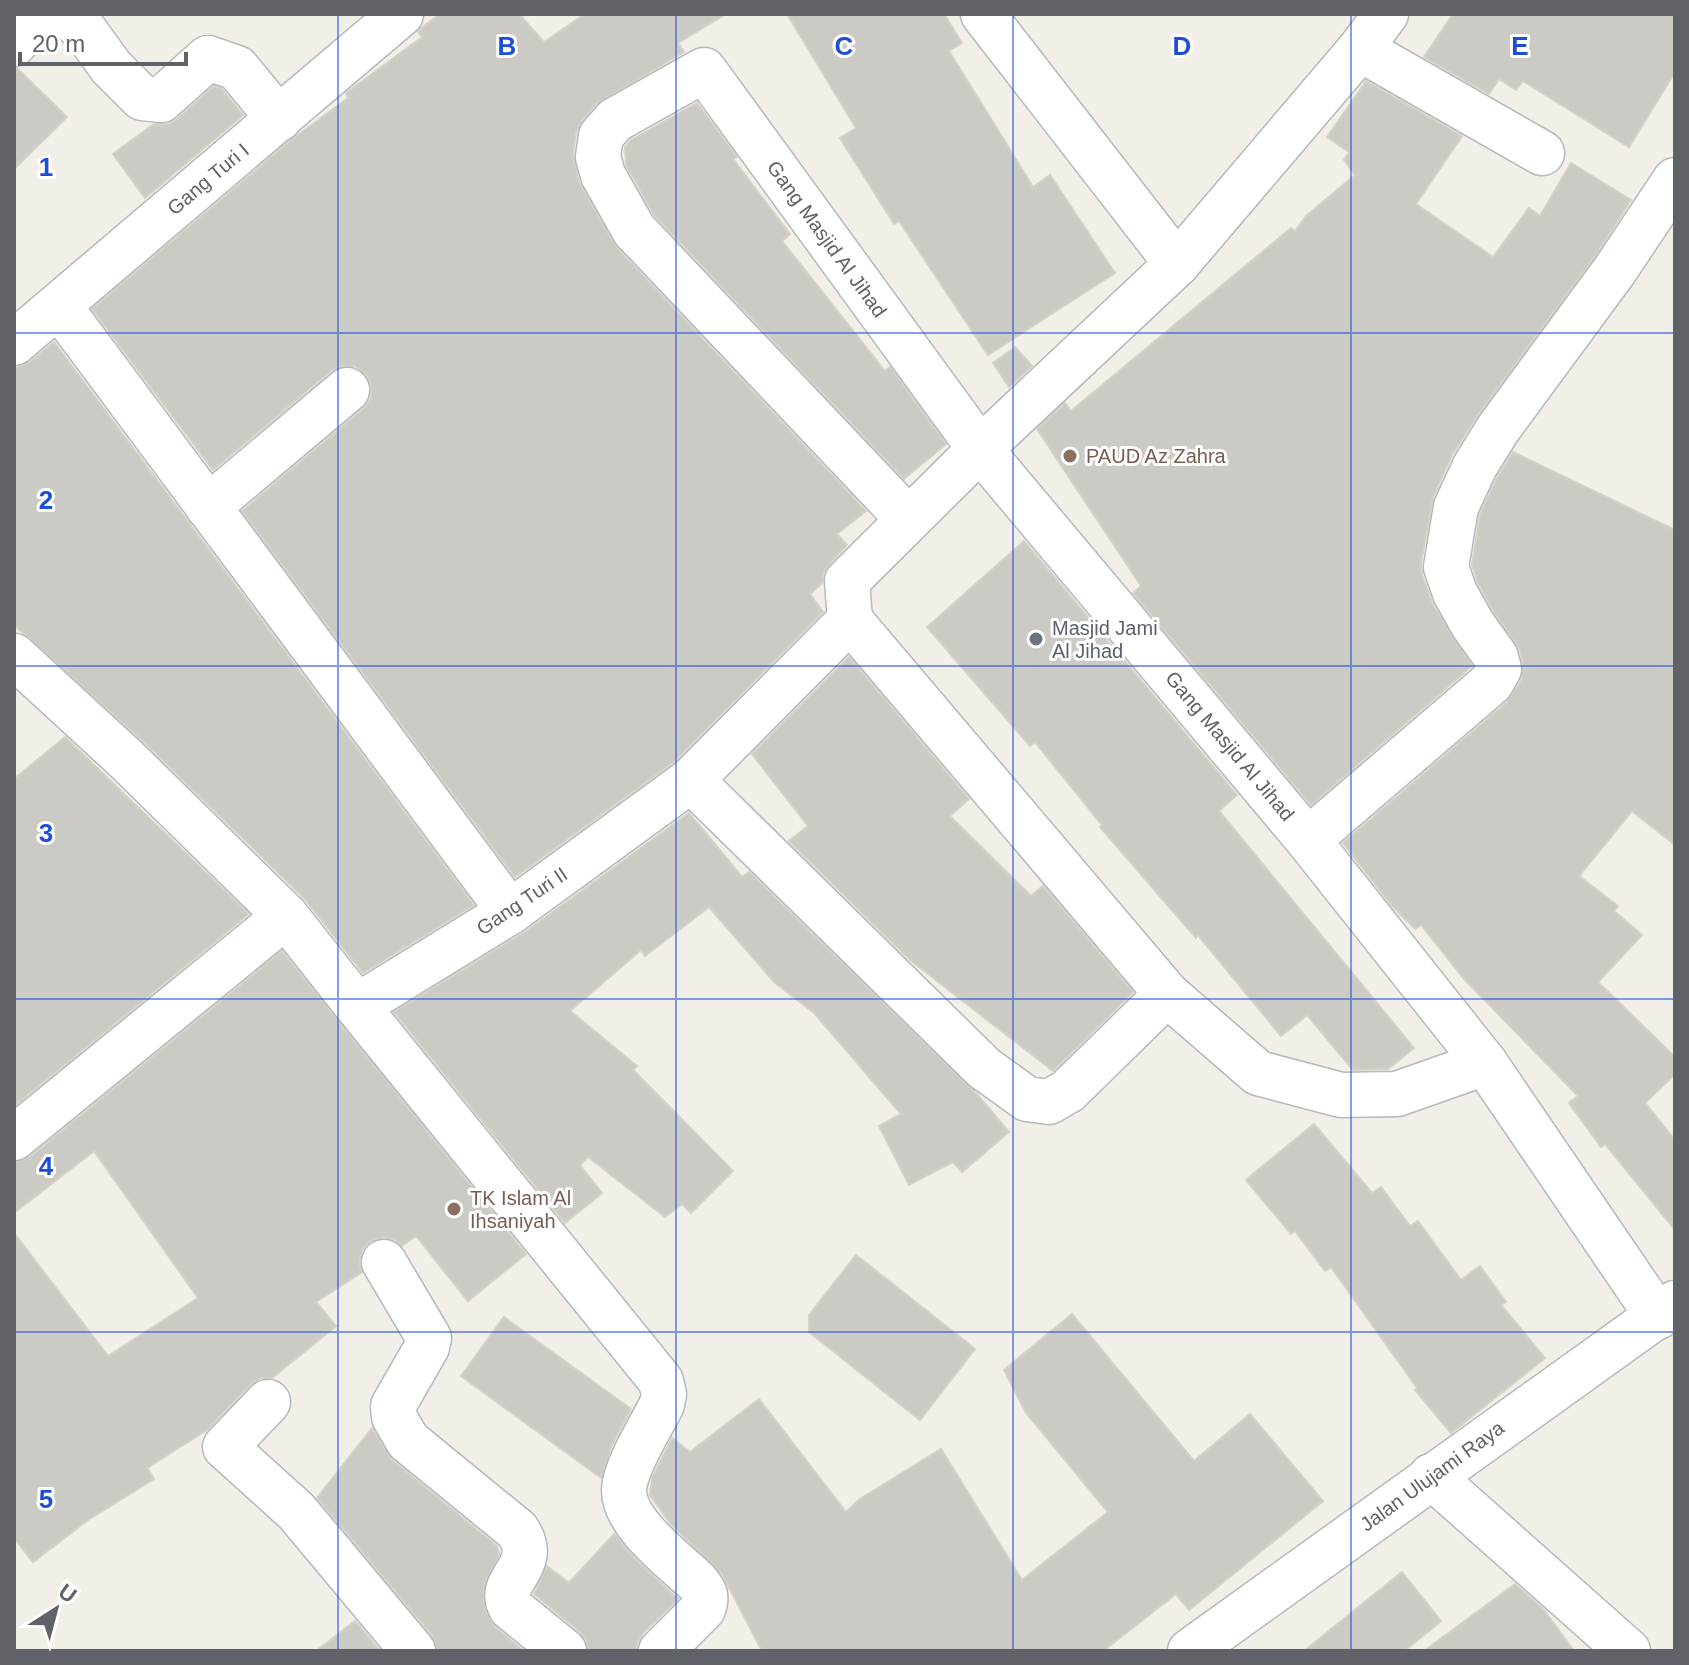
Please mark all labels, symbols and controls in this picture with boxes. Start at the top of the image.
scale bar [20,16,186,66]
text: 20 m [32,30,85,57]
text: B [498,31,516,61]
text: C [835,31,854,61]
text: D [1173,31,1191,61]
text: E [1511,31,1529,61]
street label: Gang Turi I [163,139,253,219]
text: 1 [39,152,53,182]
street label: Gang Masjid Al Jihad [763,157,891,321]
place label: PAUD Az Zahra [1086,445,1227,467]
marker: PAUD Az Zahra [1061,447,1079,465]
text: 2 [39,485,53,515]
place label: Masjid Jami Al Jihad [1052,617,1158,662]
marker: Masjid Jami Al Jihad [1027,630,1045,648]
street label: Gang Masjid Al Jihad [1161,667,1299,825]
text: 3 [39,818,53,848]
street label: Gang Turi II [473,863,571,939]
text: 4 [39,1151,54,1181]
place label: TK Islam Al Ihsaniyah [470,1187,571,1232]
marker: TK Islam Al Ihsaniyah [445,1200,463,1218]
street label: Jalan Ulujami Raya [1356,1416,1509,1536]
text: 5 [39,1484,53,1514]
north arrow [16,1569,96,1649]
text: U [54,1578,81,1608]

